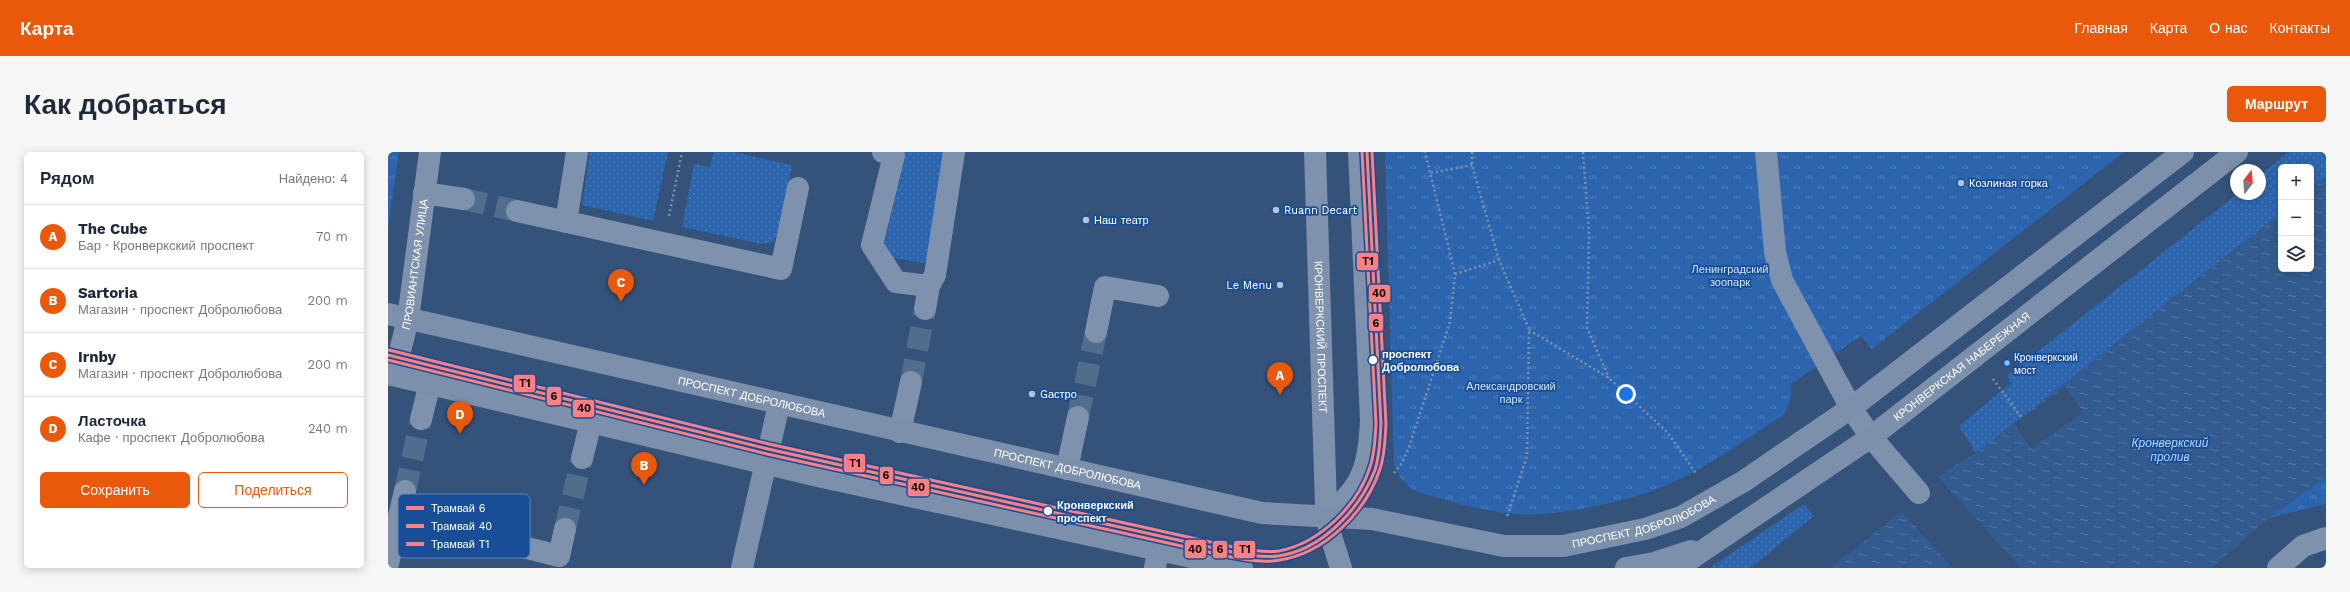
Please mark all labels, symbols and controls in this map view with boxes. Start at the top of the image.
text: Карта [20,17,74,40]
text: Главная [2075,20,2128,36]
text: Карта [2150,20,2187,36]
text: О нас [2209,20,2248,36]
text: Контакты [2270,20,2330,36]
button: Маршрут [2227,86,2326,122]
text: Как добраться [24,88,227,121]
north arrow [2230,164,2266,200]
map controls [2278,164,2314,272]
button: + [2278,164,2314,200]
text: Рядом [40,168,95,188]
text: Найдено: 4 [279,171,348,186]
place label: Козлиная горка [1969,177,2049,190]
marker: Козлиная горка [1956,178,1966,188]
street label: ПРОВИАНТСКАЯ УЛИЦА [399,197,430,331]
button: − [2278,200,2314,236]
place label: Ruann Decart [1284,204,1357,217]
marker: Ruann Decart [1271,205,1281,215]
place label: Наш театр [1094,214,1149,227]
marker: Наш театр [1081,215,1091,225]
text: The Cube [78,220,148,238]
text: A [49,229,57,244]
text: 70 m [316,229,348,244]
button: layers [2278,236,2314,272]
text: Бар · Кронверкский проспект [78,238,254,253]
line badge: Т1 [1356,252,1379,271]
text: Т1 [1362,255,1374,268]
street label: КРОНВЕРКСКИЙ ПРОСПЕКТ [1312,261,1330,413]
park label: Ленинградский зоопарк [1692,263,1768,289]
pin: C [608,269,634,302]
place label: Le Menu [1226,279,1272,292]
marker: Le Menu [1275,280,1285,290]
text: Sartoria [78,284,138,302]
line badge: 40 [1368,284,1391,303]
text: 40 [1372,287,1386,300]
text: B [49,293,57,308]
text: 200 m [307,293,348,308]
text: Магазин · проспект Добролюбова [78,302,282,317]
street label: КРОНВЕРКСКАЯ НАБЕРЕЖНАЯ [1891,309,2033,424]
line badge: 6 [1368,313,1384,332]
text: 6 [1373,317,1380,330]
text: Irnby [78,348,116,366]
place label: проспект Добролюбова [1382,348,1460,374]
place label: Кронверкский мост [2014,352,2078,376]
marker: проспект Добролюбова [1367,354,1379,366]
text: C [49,357,57,372]
text: 200 m [307,357,348,372]
marker: Кронверкский мост [2002,358,2012,368]
pin: A [1267,362,1293,395]
text: Магазин · проспект Добролюбова [78,366,282,381]
line badge: Т1 [513,374,536,393]
street label: ПРОСПЕКТ ДОБРОЛЮБОВА [677,374,827,420]
text: Т1 [519,377,531,390]
park label: Александровский парк [1466,380,1556,406]
your location [1616,384,1636,404]
line badge: 6 [546,386,562,406]
place label: Gастро [1040,388,1077,401]
marker: Gастро [1027,389,1037,399]
text: 6 [551,390,558,403]
line badge: 40 [572,399,595,418]
pin: D [447,401,473,434]
text: 40 [577,402,591,415]
text: Ласточка [78,412,146,430]
text: D [48,421,58,436]
text: 240 m [308,421,348,436]
text: Кафе · проспект Добролюбова [78,430,265,445]
water label: Кронверкский пролив [2132,436,2209,464]
street label: ПРОСПЕКТ ДОБРОЛЮБОВА [993,446,1143,492]
pin: B [631,452,657,485]
line badge: Т1 [843,453,866,473]
text: Т1 [849,457,861,470]
line badge: 6 [879,466,894,485]
text: 6 [883,469,890,482]
button: Сохранить [40,472,190,508]
button: Поделиться [198,472,348,508]
line badge: 40 [907,478,930,497]
text: 40 [911,481,925,494]
street label: ПРОСПЕКТ ДОБРОЛЮБОВА [1571,492,1718,550]
legend [398,494,530,558]
place label: Кронверкский проспект [1057,499,1134,525]
text: Трамвай 6 [431,502,486,515]
marker: Кронверкский проспект [1042,505,1054,517]
text: Трамвай 40 [431,520,492,533]
text: Трамвай Т1 [431,538,490,551]
line badge: 40 [1184,539,1207,559]
line badge: 6 [1212,540,1228,559]
line badge: Т1 [1233,540,1256,559]
text: 40 [1188,543,1202,556]
text: 6 [1217,543,1224,556]
text: Т1 [1239,543,1251,556]

